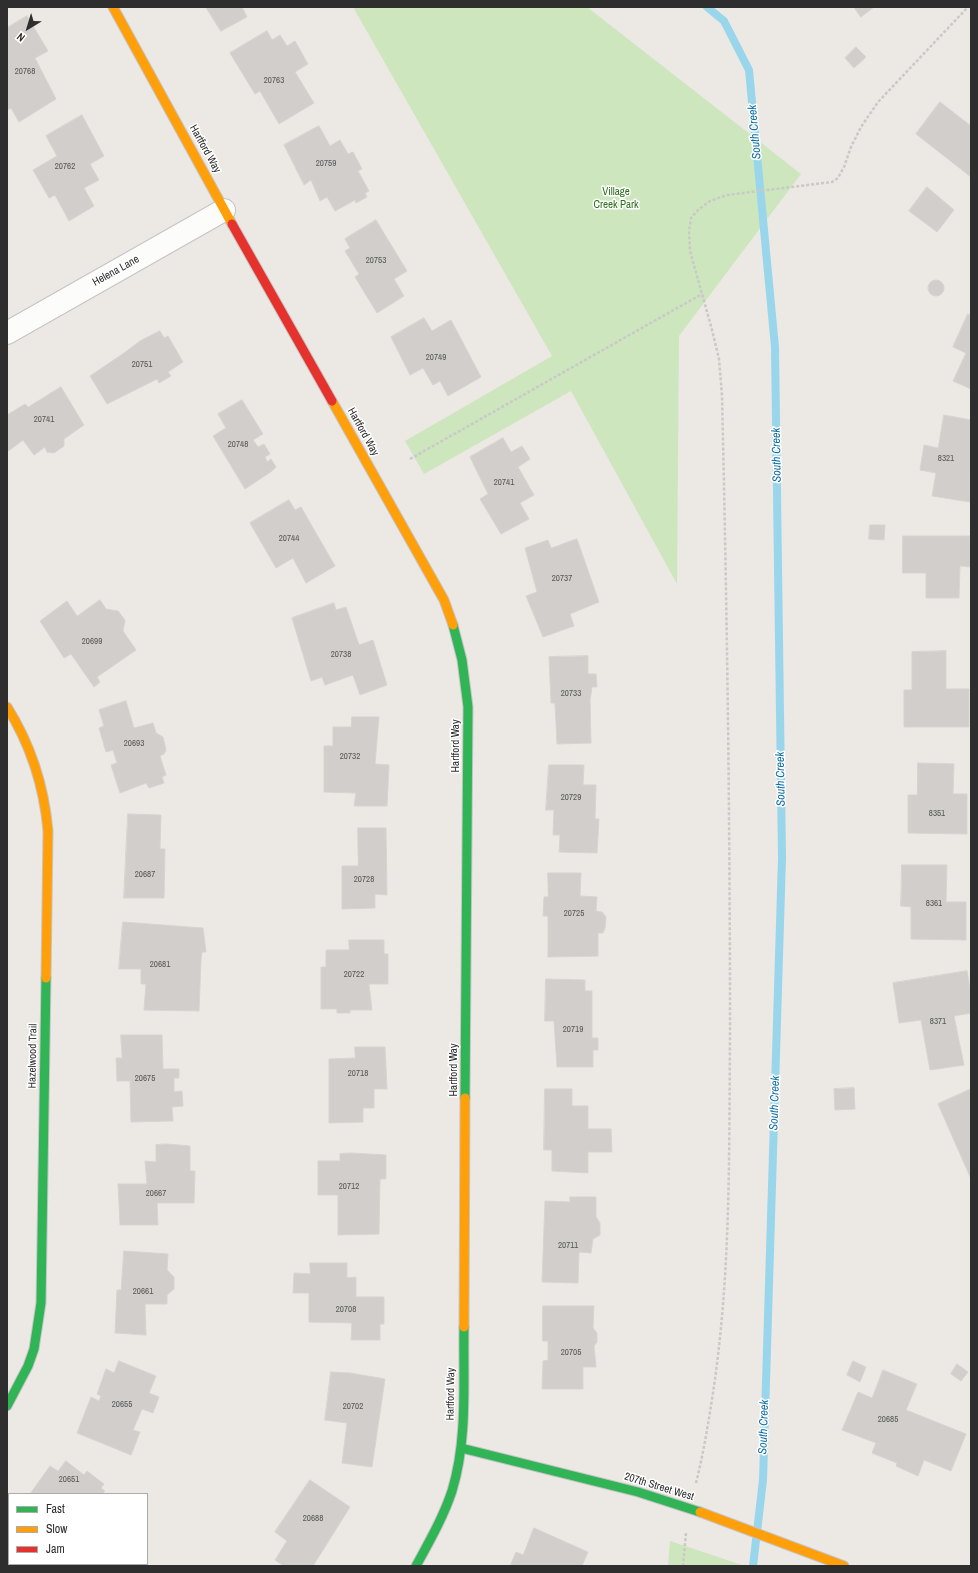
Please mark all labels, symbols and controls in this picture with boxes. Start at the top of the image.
north arrow [8,8,48,48]
text: N [14,30,27,45]
house number: 20768 [15,67,35,77]
house number: 20763 [264,76,284,86]
water label: South Creek [745,104,765,160]
street label: Hartford Way [186,123,224,175]
house number: 20759 [316,159,336,169]
house number: 20762 [55,162,75,172]
park label: Village Creek Park [593,185,639,211]
street label: Helena Lane [90,253,142,289]
house number: 20753 [366,256,386,266]
house number: 20749 [426,353,446,363]
house number: 20751 [132,360,152,370]
street label: Hartford Way [344,406,382,458]
house number: 20741 [34,415,54,425]
water label: South Creek [769,428,785,482]
house number: 20748 [228,440,248,450]
house number: 8321 [938,454,954,464]
house number: 20741 [494,478,514,488]
house number: 20744 [279,534,299,544]
house number: 20737 [552,574,572,584]
house number: 20699 [82,637,102,647]
house number: 20738 [331,650,351,660]
house number: 20733 [561,689,581,699]
street label: Hartford Way [449,720,463,772]
house number: 20693 [124,739,144,749]
house number: 20732 [340,752,360,762]
water label: South Creek [773,752,789,806]
house number: 20729 [561,793,581,803]
house number: 8351 [929,809,945,819]
house number: 20687 [135,870,155,880]
house number: 20728 [354,875,374,885]
house number: 8361 [926,899,942,909]
house number: 20725 [564,909,584,919]
house number: 20681 [150,960,170,970]
house number: 20722 [344,970,364,980]
house number: 8371 [930,1017,946,1027]
street label: Hazelwood Trail [26,1023,40,1089]
house number: 20719 [563,1025,583,1035]
street label: Hartford Way [447,1044,461,1096]
house number: 20718 [348,1069,368,1079]
house number: 20675 [135,1074,155,1084]
water label: South Creek [767,1075,783,1131]
house number: 20712 [339,1182,359,1192]
house number: 20667 [146,1189,166,1199]
house number: 20711 [558,1241,578,1251]
house number: 20661 [133,1287,153,1297]
house number: 20708 [336,1305,356,1315]
house number: 20705 [561,1348,581,1358]
street label: Hartford Way [444,1367,458,1421]
water label: South Creek [756,1399,772,1455]
house number: 20655 [112,1400,132,1410]
house number: 20702 [343,1402,363,1412]
house number: 20685 [878,1415,898,1425]
street label: 207th Street West [623,1470,695,1504]
house number: 20651 [59,1475,79,1485]
legend [8,1493,148,1565]
text: Fast [46,1501,65,1517]
house number: 20688 [303,1514,323,1524]
text: Slow [46,1521,67,1537]
text: Jam [46,1541,65,1557]

